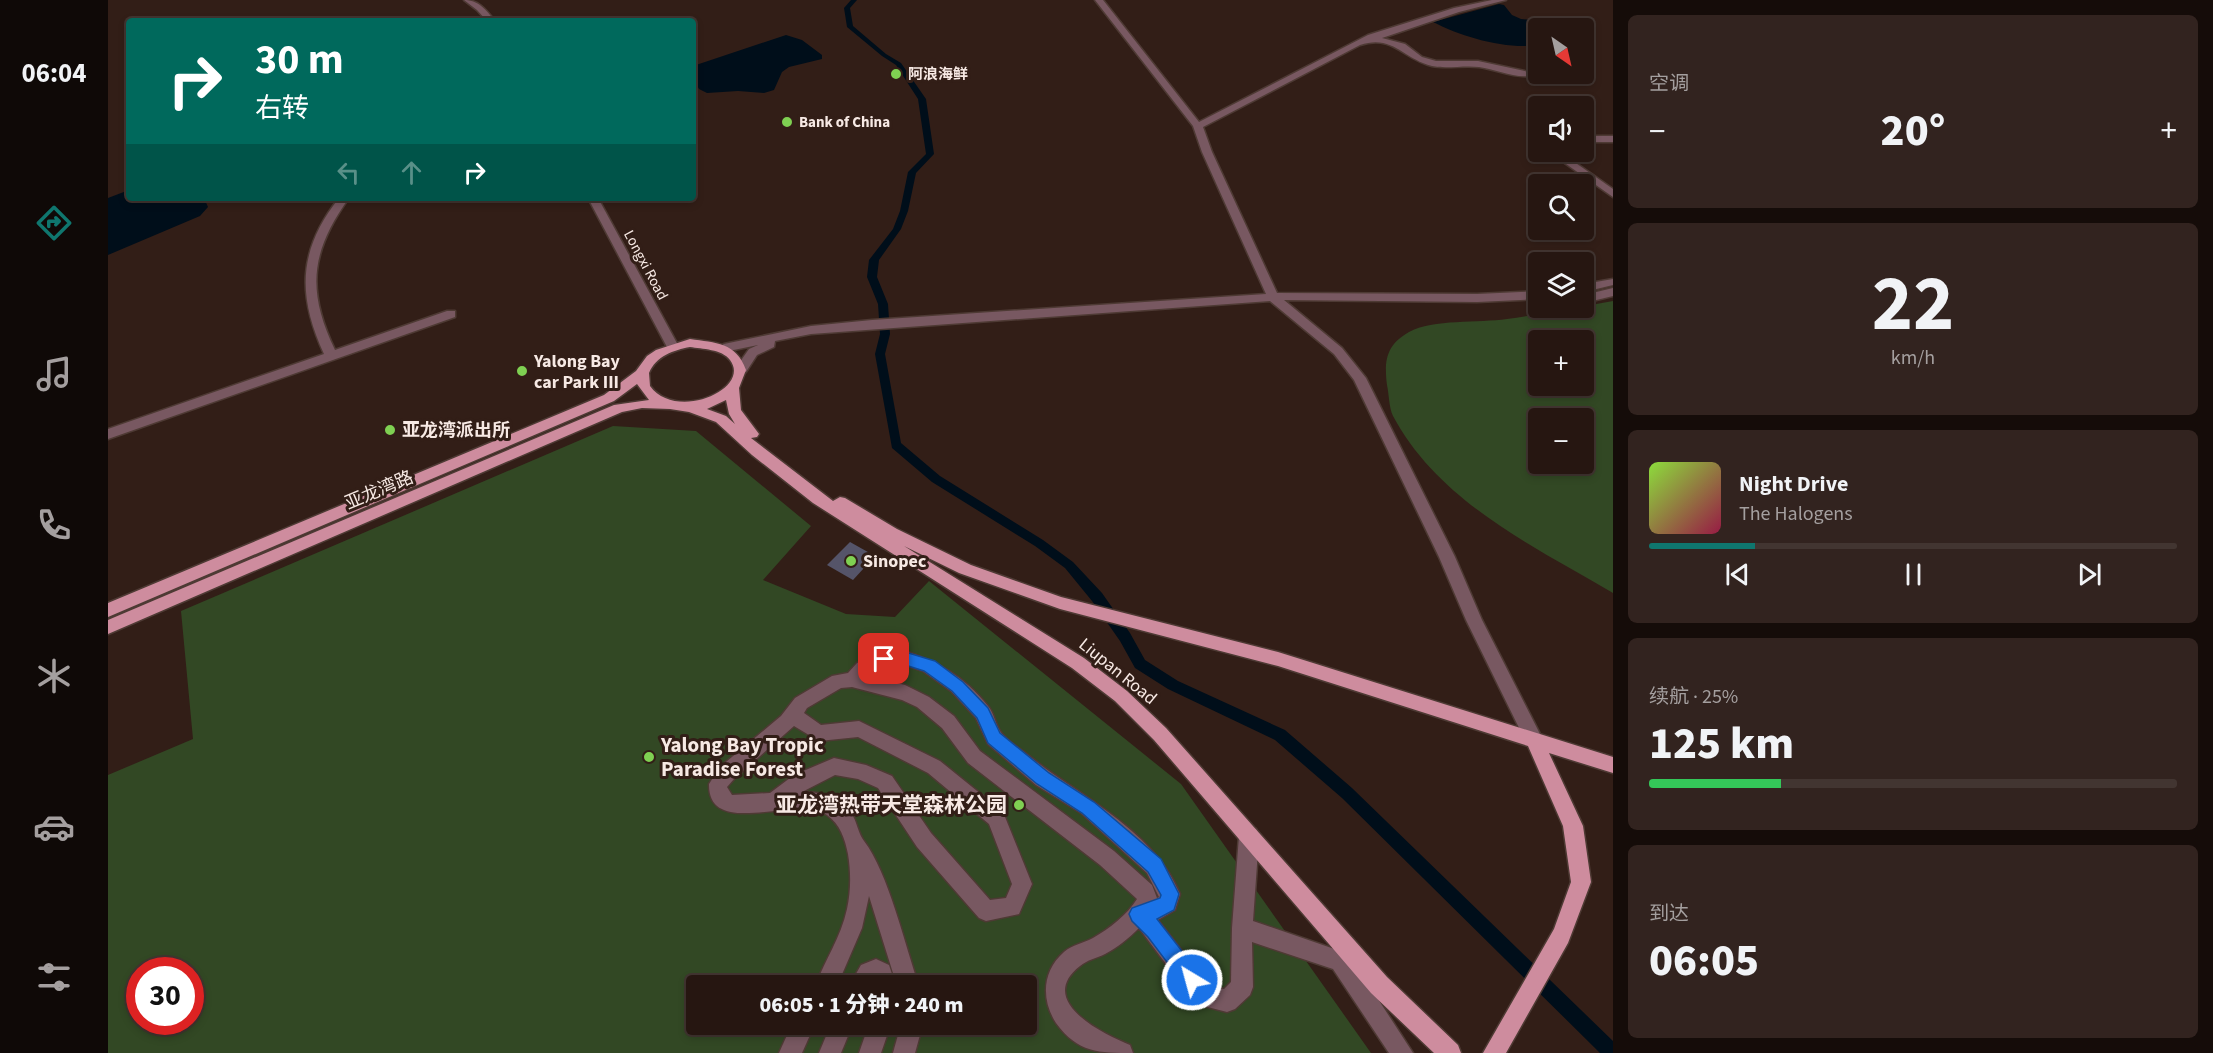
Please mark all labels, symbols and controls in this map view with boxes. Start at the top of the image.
north arrow [1528,18,1594,84]
map controls [1528,18,1594,474]
text: 30 m [255,30,344,90]
icon: right [156,42,234,120]
text: 06:04 [21,54,87,93]
place label: 阿浪海鲜 [908,64,968,85]
marker: 阿浪海鲜 [889,67,903,81]
text: 空调 [1649,70,1689,98]
text: 右转 [255,89,309,128]
button: sound [1528,96,1594,162]
text: 20° [1881,99,1945,163]
text: − [1649,108,1665,155]
text: + [2161,108,2177,155]
place label: Bank of China [799,112,890,133]
marker: Bank of China [780,115,794,129]
icon: left [332,156,365,189]
icon: ahead [395,156,428,189]
icon: right [458,156,491,189]
button: search [1528,174,1594,240]
icon: directions [33,202,75,244]
street label: Longxi Road [618,226,673,304]
text: 22 [1872,249,1954,360]
button: layers [1528,252,1594,318]
button: + [1528,330,1594,396]
text: km/h [1891,344,1935,372]
place label: Yalong Bay car Park III [533,349,621,395]
icon: music [33,353,75,395]
marker: Yalong Bay car Park III [515,364,529,378]
button: − [1528,408,1594,474]
place label: 亚龙湾派出所 [402,418,510,443]
marker: 亚龙湾派出所 [383,423,397,437]
street label: 亚龙湾路 [341,465,417,516]
text: Night Drive [1739,468,1848,500]
text: The Halogens [1739,500,1853,528]
icon: phone [33,504,75,546]
place label: Sinopec [863,549,927,574]
marker: Sinopec [844,554,858,568]
icon: previous [1721,558,1754,591]
icon: pause [1897,558,1930,591]
icon: next [2073,558,2106,591]
street label: Liupan Road [1073,632,1162,711]
pin [858,633,909,684]
icon: arrive [867,642,900,675]
icon: climate [33,655,75,697]
text: 续航 · 25% [1649,683,1738,711]
text: 125 km [1649,712,1794,776]
place label: Yalong Bay Tropic Paradise Forest [660,730,824,784]
marker: Yalong Bay Tropic Paradise Forest [642,750,656,764]
place label: 亚龙湾热带天堂森林公园 [776,790,1007,820]
marker: 亚龙湾热带天堂森林公园 [1012,798,1026,812]
icon: car [33,806,75,848]
text: 到达 [1649,900,1689,928]
text: 06:05 [1649,929,1759,993]
position arrow [1160,948,1224,1012]
icon: filters [33,956,75,998]
speed limit sign: 30 [126,957,204,1035]
text: 06:05 · 1 分钟 · 240 m [760,989,963,1021]

